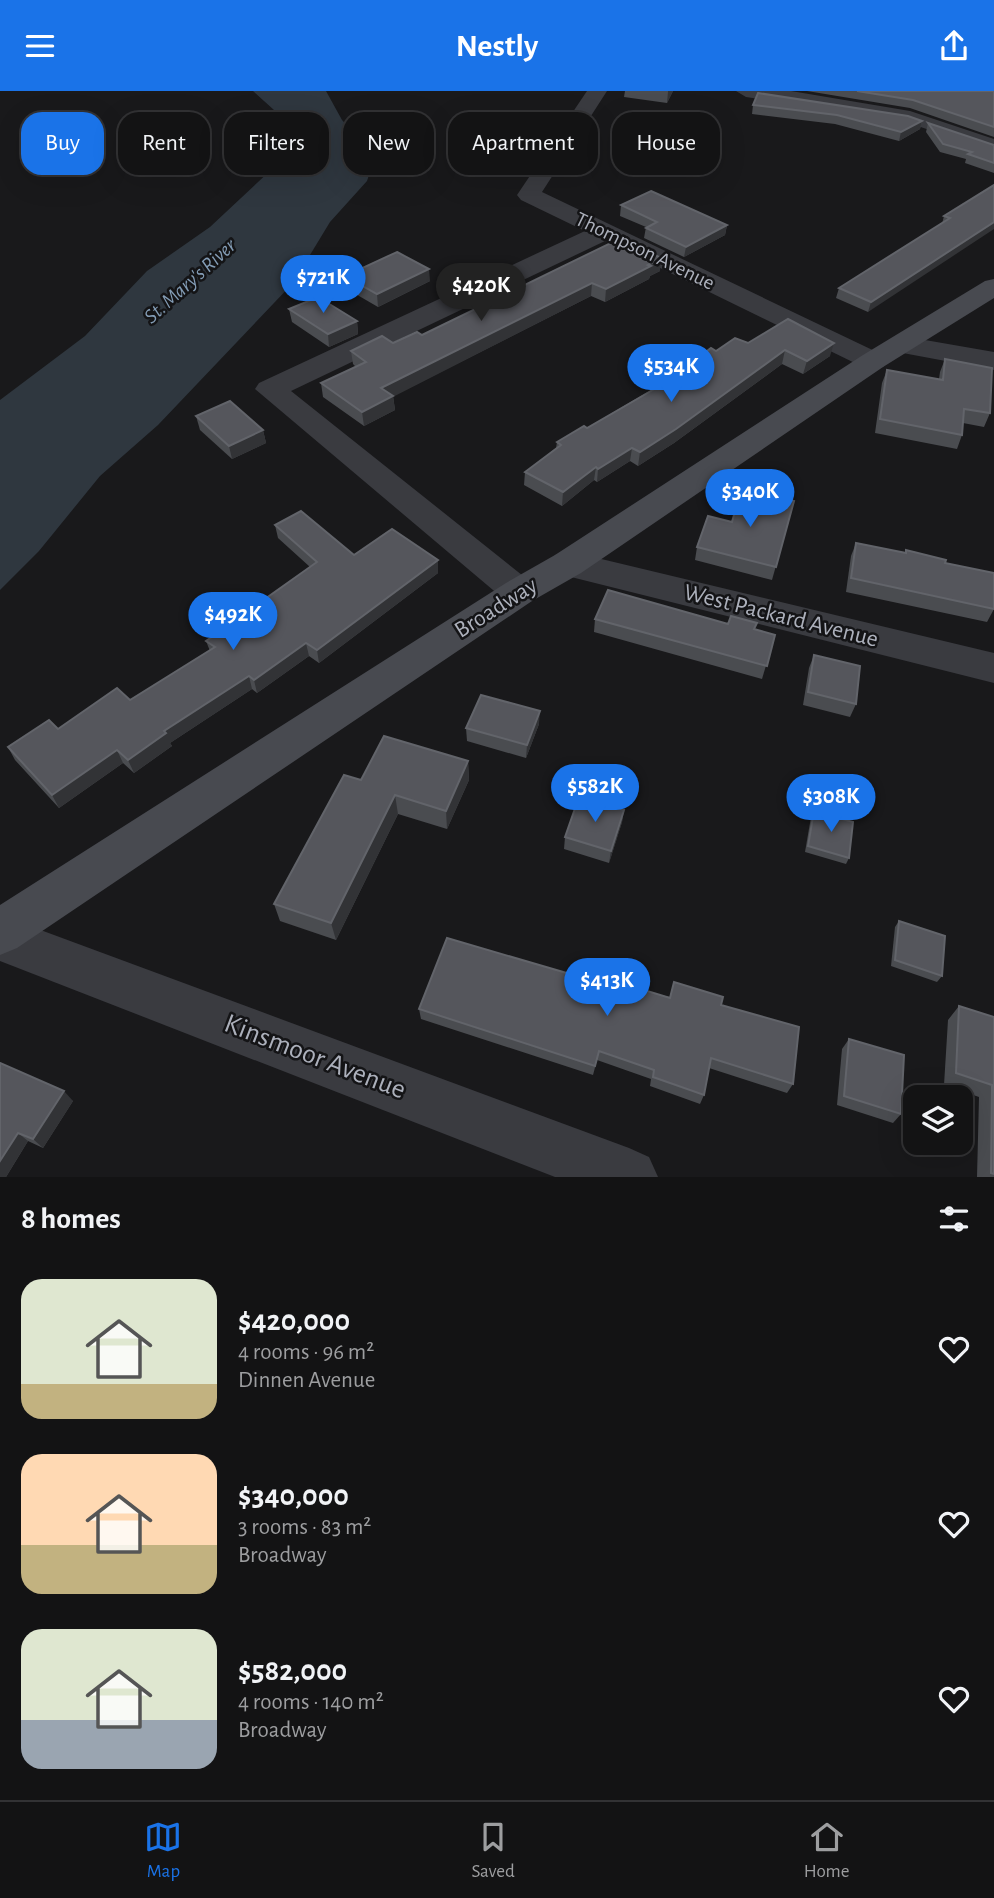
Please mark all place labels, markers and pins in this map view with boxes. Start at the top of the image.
pin: $721K [274,255,372,315]
pin: $420K [432,264,530,323]
pin: $534K [622,345,720,404]
pin: $340K [701,469,799,529]
pin: $492K [184,593,282,652]
pin: $582K [546,765,644,824]
pin: $308K [782,775,880,834]
pin: $413K [558,958,656,1018]

